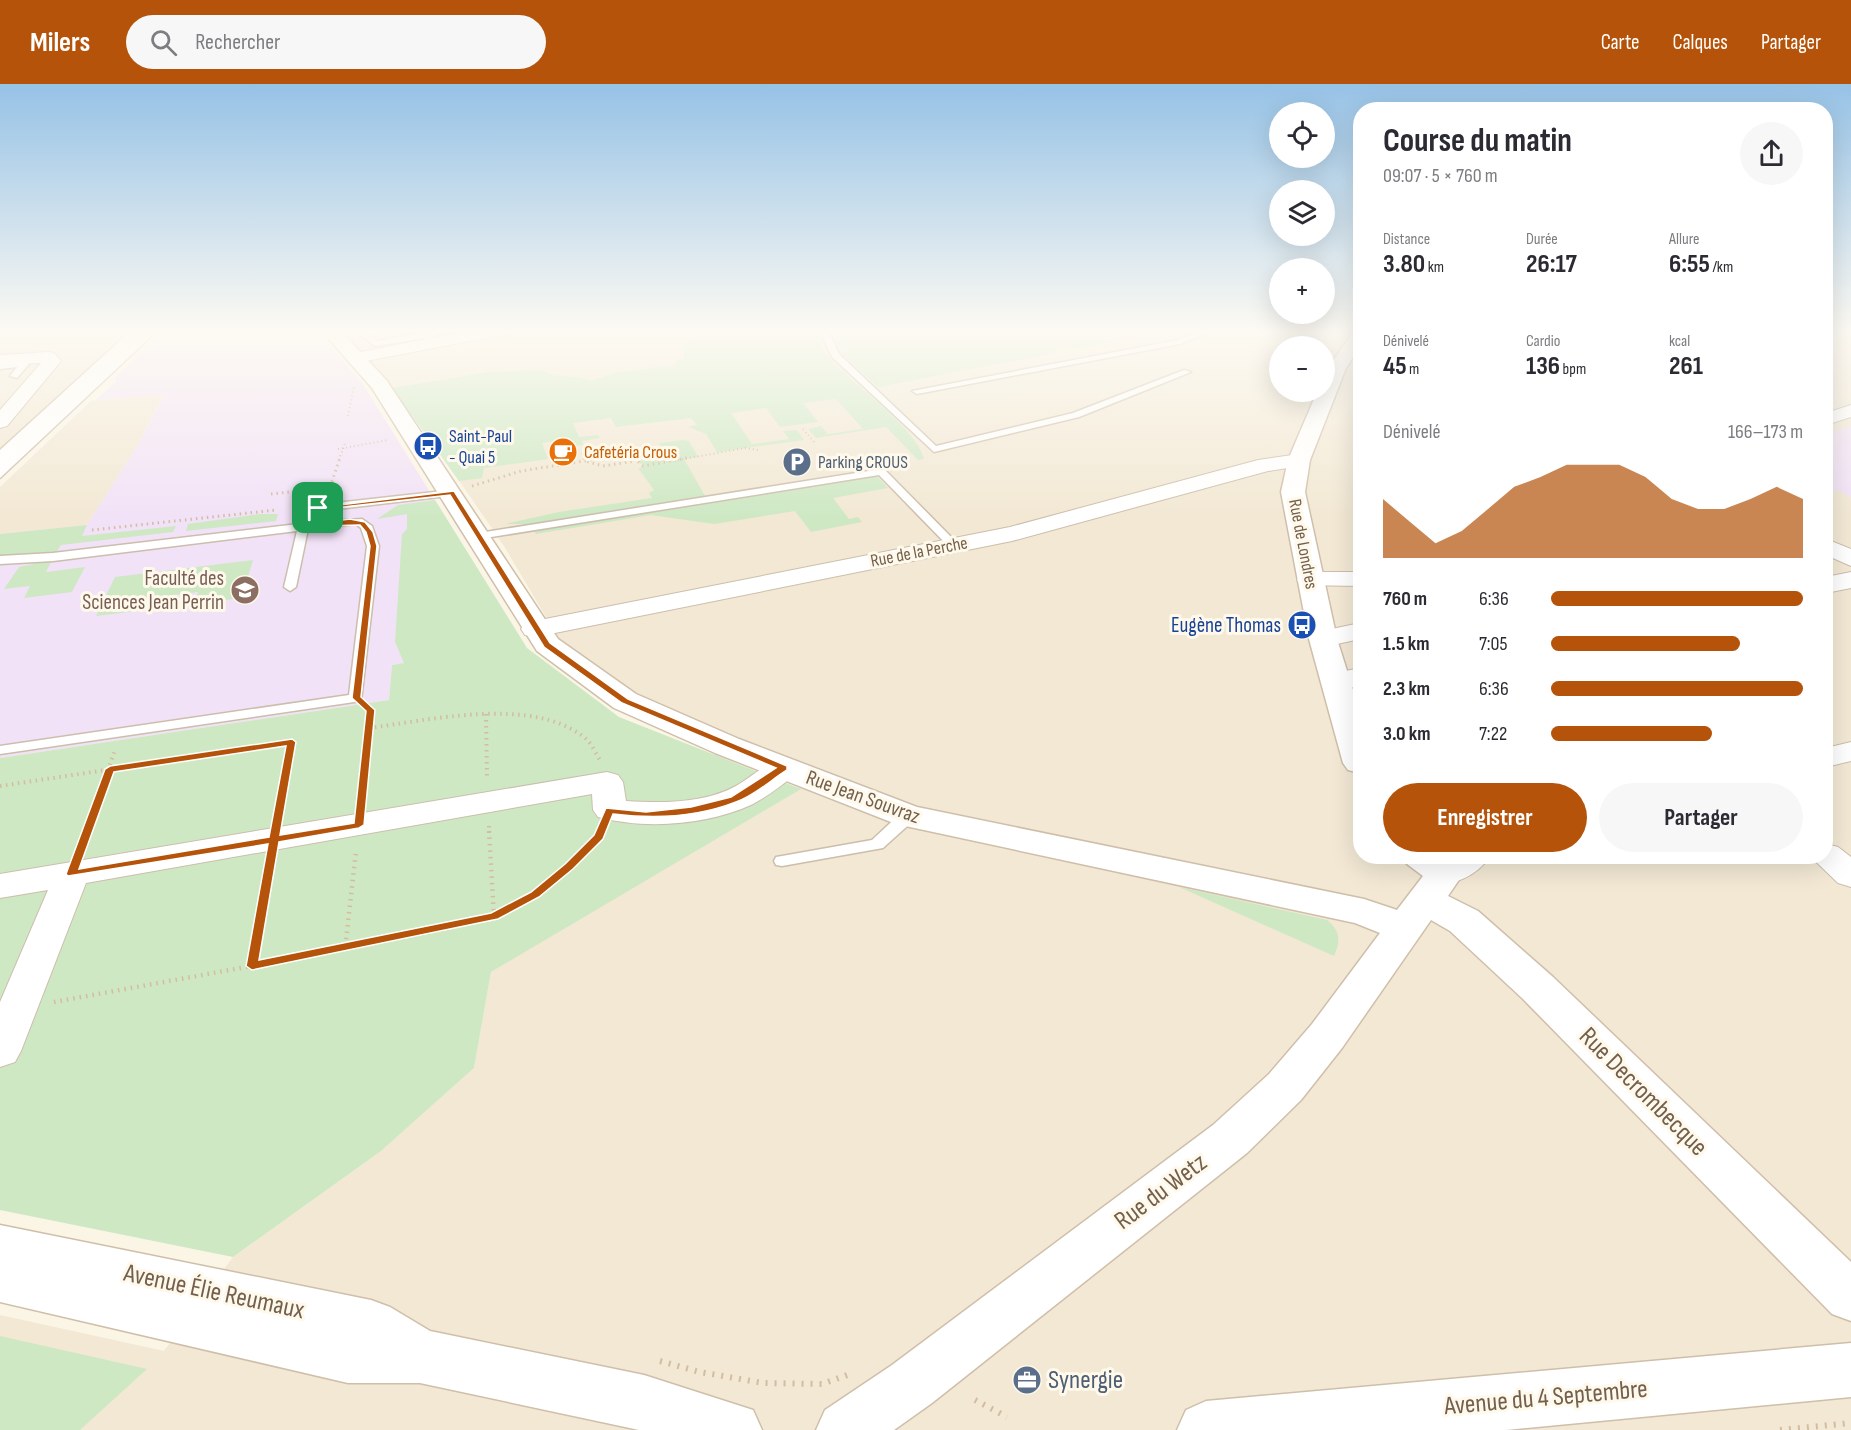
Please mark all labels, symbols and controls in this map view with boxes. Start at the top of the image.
search box [126,15,546,69]
text: Milers [30,26,90,59]
icon: search [147,26,180,59]
text: Rechercher [195,29,280,56]
text: Carte [1601,30,1640,55]
text: Calques [1673,30,1728,55]
text: Partager [1761,30,1821,55]
map controls [1269,102,1335,402]
button: locate [1269,102,1335,168]
text: Course du matin [1383,121,1572,161]
button: share [1740,122,1803,185]
text: 09:07 · 5 × 760 m [1383,164,1498,188]
button: layers [1269,180,1335,246]
text: Distance [1383,230,1430,249]
text: Durée [1526,230,1558,249]
text: Allure [1669,230,1699,249]
text: 3.80 [1383,249,1425,280]
text: 26:17 [1526,249,1577,280]
text: 6:55 [1669,249,1710,280]
button: + [1269,258,1335,324]
text: km [1425,258,1444,277]
text: /km [1710,258,1733,277]
text: Dénivelé [1383,332,1429,351]
text: Cardio [1526,332,1560,351]
text: kcal [1669,332,1690,351]
button: − [1269,336,1335,402]
text: 45 [1383,351,1407,382]
text: 136 [1526,351,1560,382]
text: 261 [1669,351,1703,382]
text: m [1407,360,1419,379]
text: bpm [1560,360,1586,379]
text: Dénivelé [1383,420,1441,444]
text: 166–173 m [1728,420,1803,444]
place label: Saint-Paul - Quai 5 [449,426,512,468]
bus stop icon: Saint-Paul - Quai 5 [412,430,444,462]
cafe icon: Cafetéria Crous [547,436,579,468]
place label: Cafetéria Crous [584,442,677,463]
parking icon: Parking CROUS [781,446,813,478]
place label: Parking CROUS [818,452,908,473]
pin [292,482,343,533]
icon: arrive [301,491,334,524]
street label: Rue de Londres [1284,497,1322,591]
street label: Rue de la Perche [869,532,969,572]
place label: Faculté des Sciences Jean Perrin [82,566,224,615]
school or university icon: Faculté des Sciences Jean Perrin [229,574,261,606]
text: 760 m [1383,587,1427,611]
text: 6:36 [1479,587,1509,611]
bus stop icon: Eugène Thomas [1286,609,1318,641]
place label: Eugène Thomas [1171,613,1281,638]
text: 1.5 km [1383,632,1429,656]
text: 7:05 [1479,632,1508,656]
text: 2.3 km [1383,677,1430,701]
text: 6:36 [1479,677,1509,701]
text: 3.0 km [1383,722,1430,746]
text: 7:22 [1479,722,1507,746]
street label: Rue Jean Souvraz [803,765,924,829]
button: Enregistrer [1383,783,1587,852]
button: Partager [1599,783,1803,852]
street label: Rue Decrombecque [1572,1021,1714,1163]
street label: Rue du Wetz [1109,1147,1213,1237]
street label: Avenue Élie Reumaux [120,1258,307,1326]
office icon: Synergie [1011,1364,1043,1396]
place label: Synergie [1048,1365,1123,1396]
street label: Avenue du 4 Septembre [1442,1374,1649,1422]

